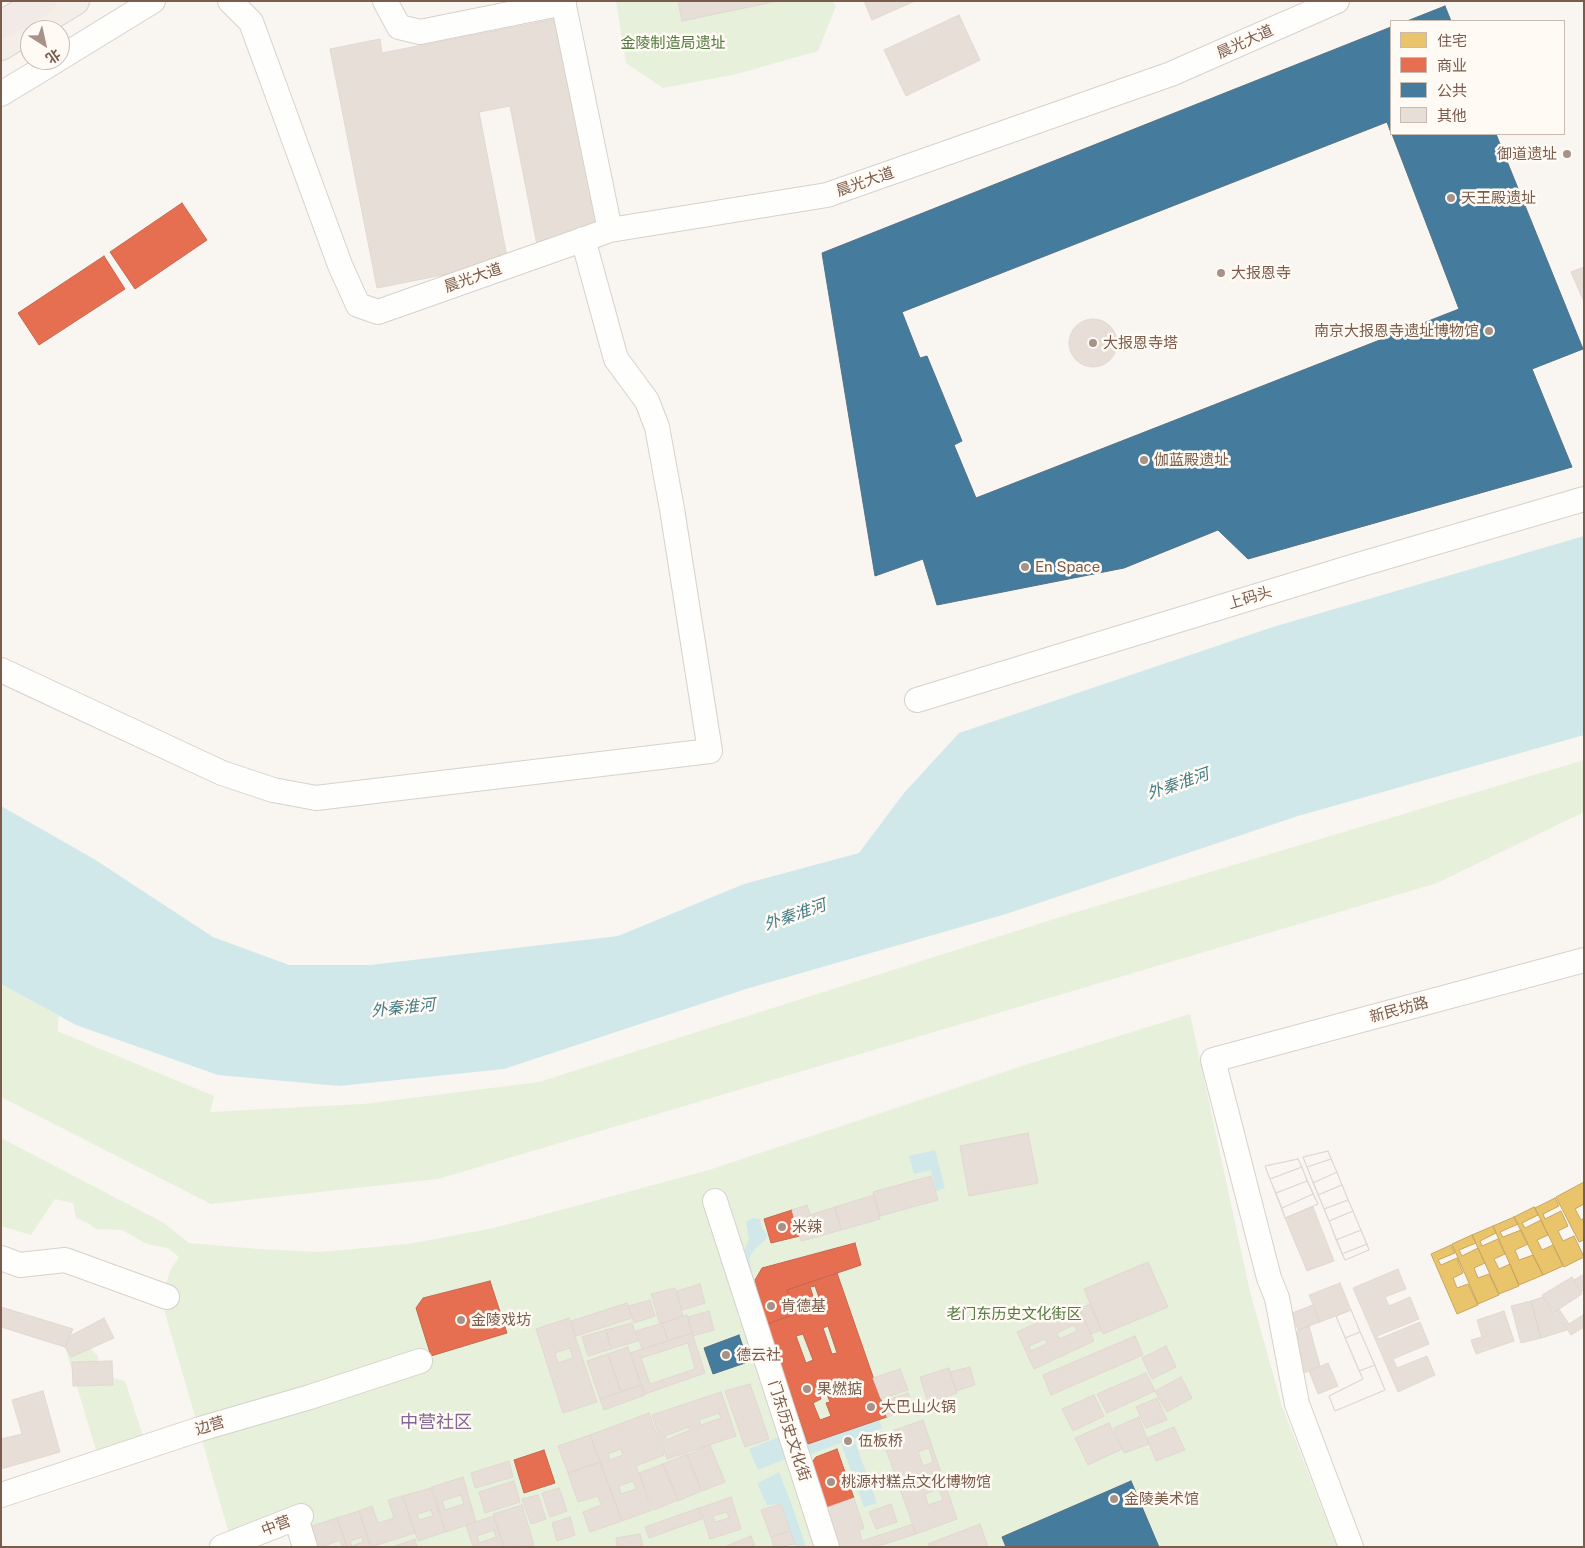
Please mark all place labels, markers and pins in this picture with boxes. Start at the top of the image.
place label: 御道遗址 [1497,145,1557,163]
marker: 御道遗址 [1561,148,1573,160]
place label: 天王殿遗址 [1461,189,1536,207]
marker: 天王殿遗址 [1445,192,1457,204]
place label: 大报恩寺 [1231,264,1291,282]
marker: 大报恩寺 [1215,267,1227,279]
place label: 南京大报恩寺遗址博物馆 [1314,322,1479,340]
marker: 南京大报恩寺遗址博物馆 [1483,325,1495,337]
place label: 大报恩寺塔 [1103,334,1178,352]
marker: 大报恩寺塔 [1087,337,1099,349]
place label: 伽蓝殿遗址 [1154,451,1229,469]
marker: 伽蓝殿遗址 [1138,454,1150,466]
place label: En Space [1035,558,1100,576]
marker: En Space [1019,561,1031,573]
place label: 米辣 [792,1218,822,1236]
marker: 米辣 [776,1221,788,1233]
place label: 肯德基 [781,1297,826,1315]
marker: 肯德基 [765,1300,777,1312]
place label: 金陵戏坊 [471,1311,531,1329]
marker: 金陵戏坊 [455,1314,467,1326]
place label: 德云社 [736,1346,781,1364]
marker: 德云社 [720,1349,732,1361]
place label: 果燃掂 [817,1380,862,1398]
marker: 果燃掂 [801,1383,813,1395]
place label: 大巴山火锅 [881,1398,956,1416]
marker: 大巴山火锅 [865,1401,877,1413]
place label: 伍板桥 [858,1432,903,1450]
marker: 伍板桥 [842,1435,854,1447]
place label: 桃源村糕点文化博物馆 [841,1473,991,1491]
marker: 桃源村糕点文化博物馆 [825,1476,837,1488]
place label: 金陵美术馆 [1124,1490,1199,1508]
marker: 金陵美术馆 [1108,1493,1120,1505]

